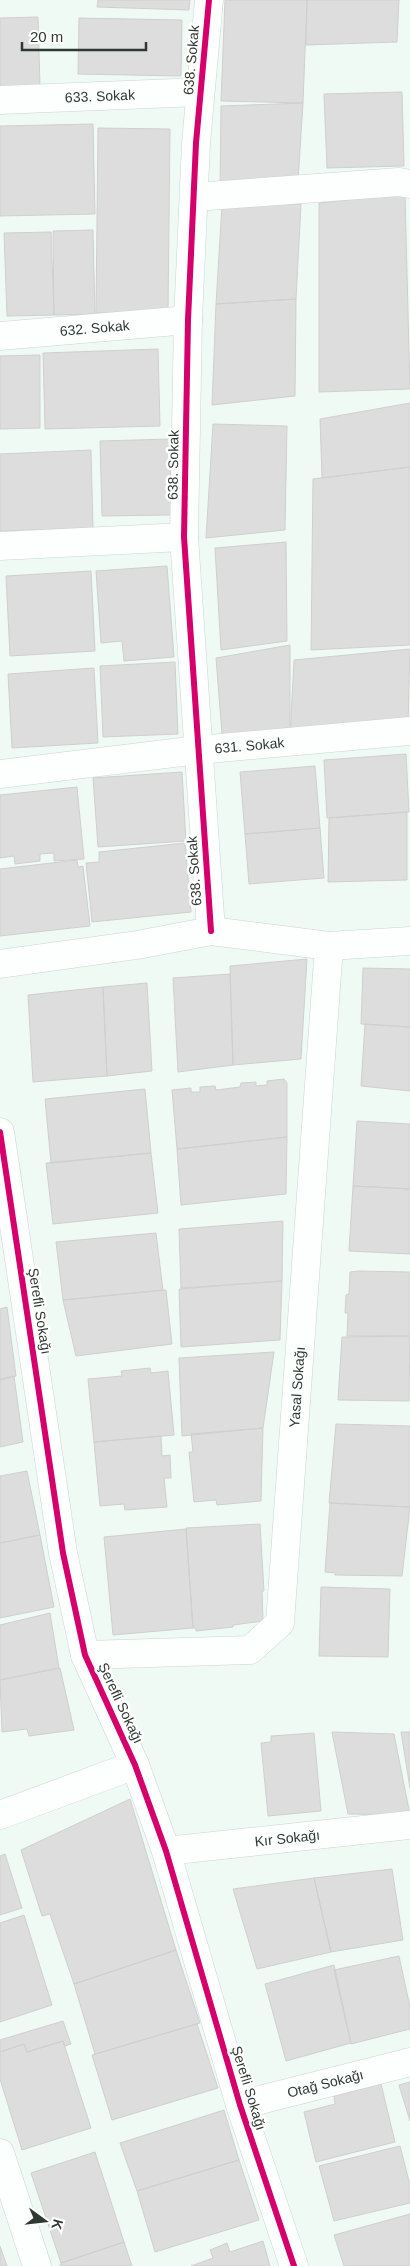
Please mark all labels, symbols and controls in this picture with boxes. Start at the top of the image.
scale bar [22,20,146,52]
street label: 638. Sokak [180,23,202,96]
text: 20 m [30,28,63,45]
street label: 633. Sokak [65,87,136,105]
street label: 632. Sokak [59,317,131,339]
street label: 638. Sokak [164,429,182,500]
street label: 631. Sokak [214,734,286,756]
street label: 638. Sokak [184,835,204,907]
street label: Şerefli Sokağı [25,1267,55,1355]
street label: Yasal Sokağı [286,1346,308,1428]
street label: Şerefli Sokağı [95,1660,147,1746]
street label: Kır Sokağı [254,1827,321,1849]
street label: Şerefli Sokağı [229,2044,269,2132]
street label: Otağ Sokağı [286,2066,365,2101]
north arrow [20,2196,70,2246]
text: K [49,2217,67,2231]

